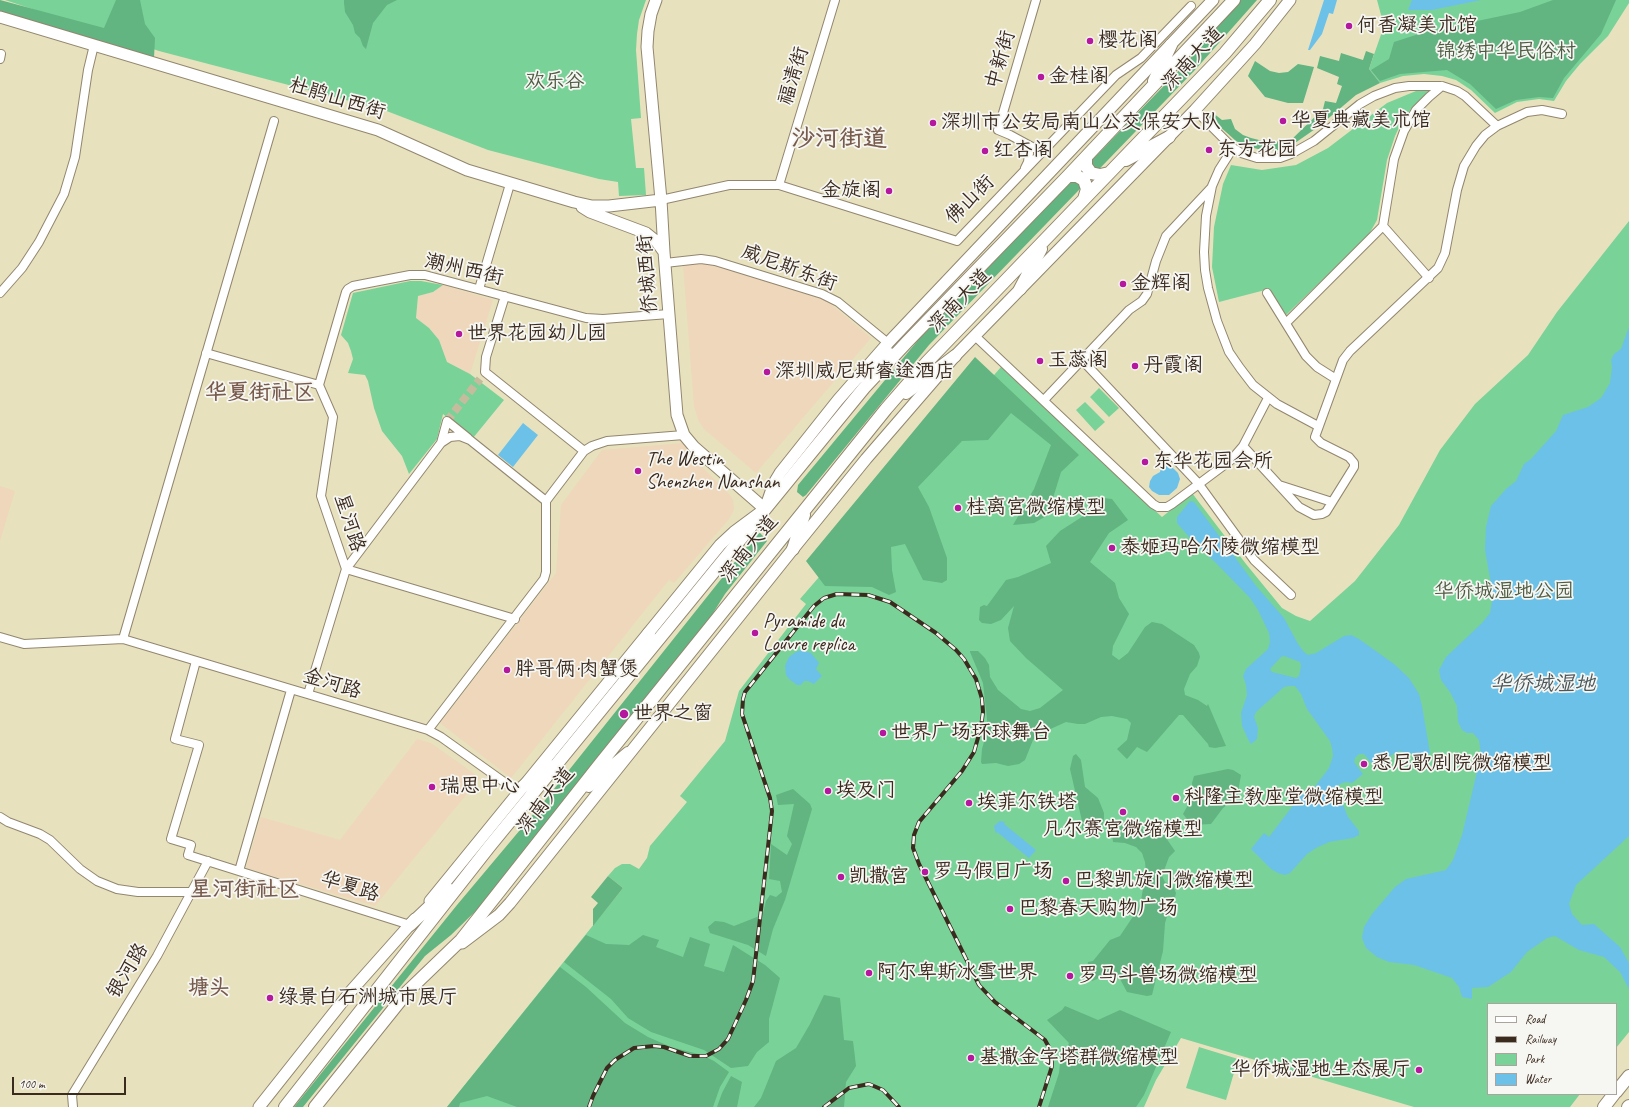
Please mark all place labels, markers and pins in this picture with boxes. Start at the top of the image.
place label: 何香凝美术馆 [1357,14,1477,38]
marker: 何香凝美术馆 [1344,21,1354,31]
place label: 樱花阁 [1098,29,1158,53]
marker: 樱花阁 [1085,36,1095,46]
place label: 金桂阁 [1049,65,1109,89]
marker: 金桂阁 [1036,72,1046,82]
place label: 华夏典藏美术馆 [1291,109,1431,133]
place label: 深圳市公安局南山公交保安大队 [941,111,1221,135]
marker: 华夏典藏美术馆 [1278,116,1288,126]
marker: 深圳市公安局南山公交保安大队 [928,118,938,128]
place label: 东方花园 [1217,138,1297,162]
place label: 红杏阁 [993,139,1053,163]
marker: 东方花园 [1204,145,1214,155]
marker: 红杏阁 [980,146,990,156]
place label: 金旋阁 [821,179,881,203]
marker: 金旋阁 [884,186,894,196]
place label: 金辉阁 [1131,272,1191,296]
marker: 金辉阁 [1118,279,1128,289]
place label: 世界花园幼儿园 [467,322,607,346]
marker: 世界花园幼儿园 [454,329,464,339]
place label: 玉蕊阁 [1048,349,1108,373]
place label: 丹霞阁 [1143,354,1203,378]
marker: 玉蕊阁 [1035,356,1045,366]
place label: 深圳威尼斯睿途酒店 [775,360,955,384]
marker: 丹霞阁 [1130,361,1140,371]
marker: 深圳威尼斯睿途酒店 [762,367,772,377]
place label: The Westin Shenzhen Nanshan [646,448,779,495]
place label: 东华花园会所 [1153,450,1273,474]
marker: 东华花园会所 [1140,457,1150,467]
marker: The Westin Shenzhen Nanshan [633,466,643,476]
place label: 桂离宫微缩模型 [966,496,1106,520]
marker: 桂离宫微缩模型 [953,503,963,513]
place label: 泰姬玛哈尔陵微缩模型 [1120,536,1320,560]
marker: 泰姬玛哈尔陵微缩模型 [1107,543,1117,553]
place label: Pyramide du Louvre replica [763,610,855,657]
marker: Pyramide du Louvre replica [750,628,760,638]
place label: 胖哥俩·肉蟹煲 [515,658,639,682]
marker: 胖哥俩·肉蟹煲 [502,665,512,675]
place label: 世界之窗 [633,702,713,726]
marker: 世界之窗 [618,708,630,720]
place label: 世界广场环球舞台 [891,721,1051,745]
marker: 世界广场环球舞台 [878,728,888,738]
place label: 悉尼歌剧院微缩模型 [1372,752,1552,776]
marker: 悉尼歌剧院微缩模型 [1359,759,1369,769]
place label: 瑞思中心 [440,775,520,799]
place label: 埃及门 [836,779,896,803]
marker: 瑞思中心 [427,782,437,792]
marker: 埃及门 [823,786,833,796]
place label: 科隆主教座堂微缩模型 [1184,786,1384,810]
place label: 埃菲尔铁塔 [977,791,1077,815]
marker: 科隆主教座堂微缩模型 [1171,793,1181,803]
marker: 埃菲尔铁塔 [964,798,974,808]
marker: 凡尔赛宫微缩模型 [1118,807,1128,817]
place label: 凡尔赛宫微缩模型 [1043,818,1203,842]
place label: 罗马假日广场 [933,860,1053,884]
place label: 凯撒宫 [849,865,909,889]
marker: 罗马假日广场 [920,867,930,877]
place label: 巴黎凯旋门微缩模型 [1074,869,1254,893]
marker: 凯撒宫 [836,872,846,882]
marker: 巴黎凯旋门微缩模型 [1061,876,1071,886]
place label: 巴黎春天购物广场 [1018,897,1178,921]
marker: 巴黎春天购物广场 [1005,904,1015,914]
place label: 阿尔卑斯冰雪世界 [877,961,1037,985]
place label: 罗马斗兽场微缩模型 [1078,964,1258,988]
marker: 阿尔卑斯冰雪世界 [864,968,874,978]
marker: 罗马斗兽场微缩模型 [1065,971,1075,981]
place label: 绿景白石洲城市展厅 [278,986,458,1010]
marker: 绿景白石洲城市展厅 [265,993,275,1003]
place label: 基撒金字塔群微缩模型 [979,1046,1179,1070]
marker: 基撒金字塔群微缩模型 [966,1053,976,1063]
place label: 华侨城湿地生态展厅 [1231,1058,1411,1082]
marker: 华侨城湿地生态展厅 [1414,1065,1424,1075]

